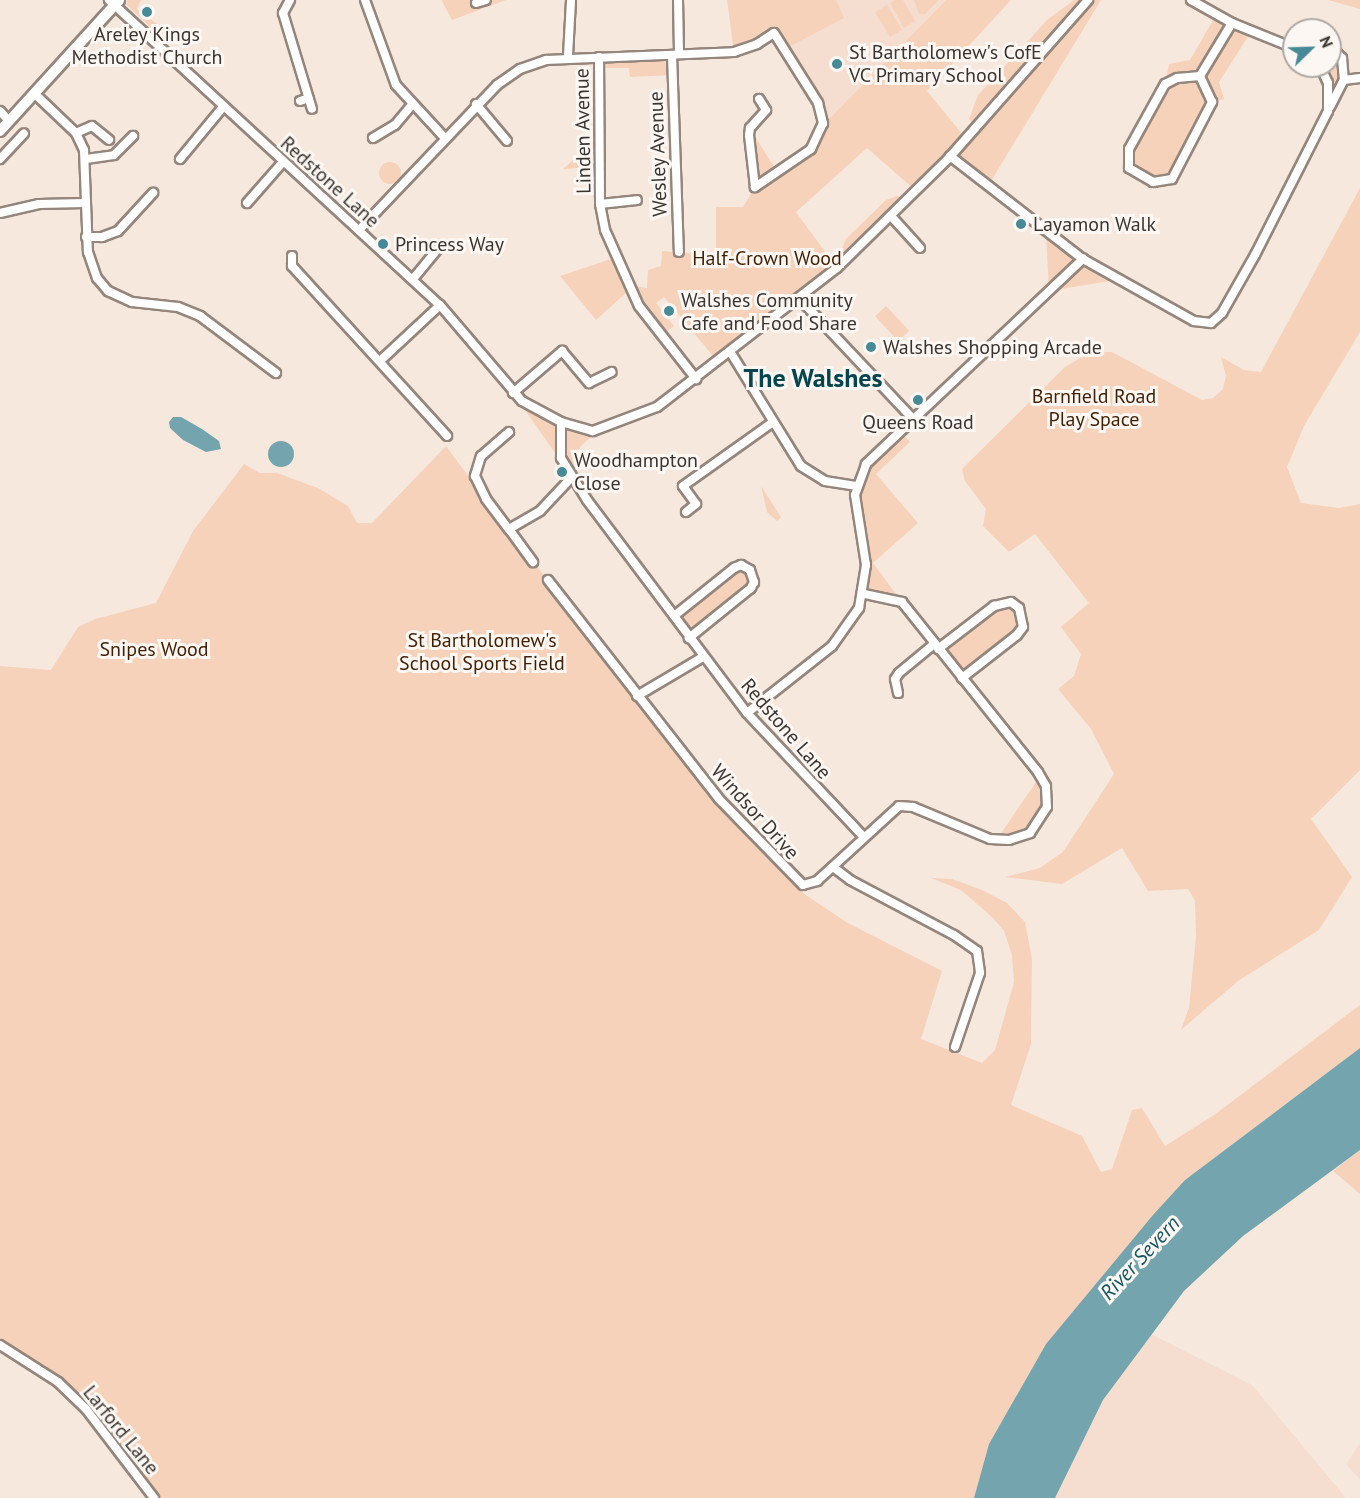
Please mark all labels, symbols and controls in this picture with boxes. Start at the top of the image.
marker: Areley Kings Methodist Church [140,5,154,19]
north arrow [1282,18,1342,78]
place label: Areley Kings Methodist Church [72,22,222,69]
text: N [1315,33,1338,50]
place label: St Bartholomew's CofE VC Primary School [849,40,1042,87]
marker: St Bartholomew's CofE VC Primary School [830,57,844,71]
street label: Linden Avenue [570,68,596,194]
street label: Wesley Avenue [644,90,672,218]
street label: Redstone Lane [276,131,384,233]
place label: Layamon Walk [1033,212,1156,236]
marker: Layamon Walk [1014,217,1028,231]
place label: Princess Way [395,232,504,256]
marker: Princess Way [376,237,390,251]
park label: Half-Crown Wood [692,246,842,270]
place label: Walshes Community Cafe and Food Share [681,288,857,335]
marker: Walshes Community Cafe and Food Share [662,304,676,318]
place label: Walshes Shopping Arcade [883,335,1102,359]
marker: Walshes Shopping Arcade [864,340,878,354]
district label: The Walshes [743,362,883,394]
park label: Barnfield Road Play Space [1032,384,1156,431]
marker: Queens Road [911,393,925,407]
place label: Queens Road [862,410,974,434]
place label: Woodhampton Close [574,448,698,495]
marker: Woodhampton Close [555,465,569,479]
park label: St Bartholomew's School Sports Field [399,628,565,675]
park label: Snipes Wood [99,637,209,661]
street label: Redstone Lane [736,674,836,784]
street label: Windsor Drive [706,759,804,865]
water label: River Severn [1095,1211,1185,1305]
street label: Larford Lane [78,1381,164,1479]

